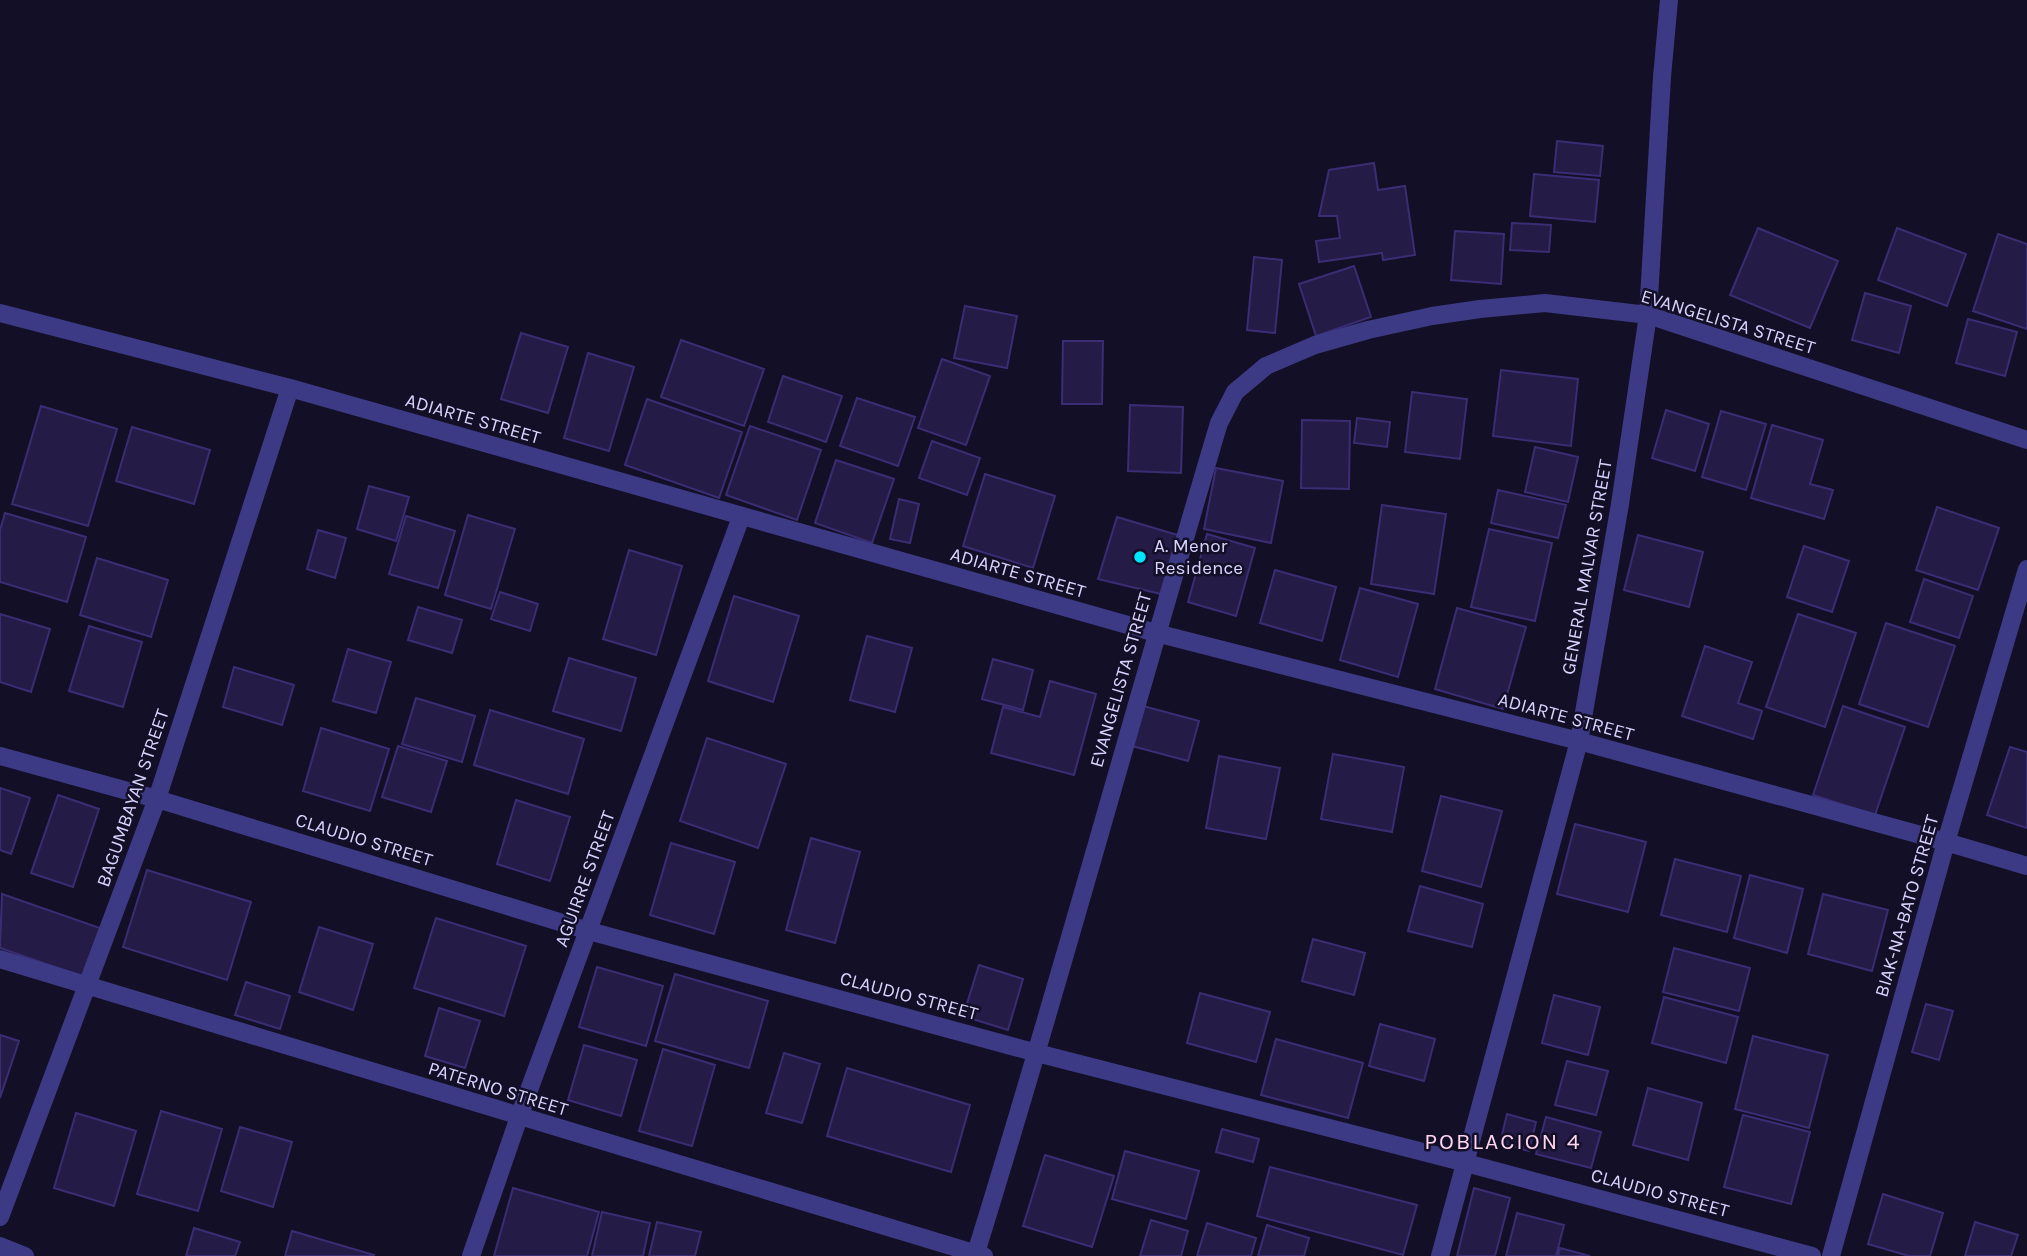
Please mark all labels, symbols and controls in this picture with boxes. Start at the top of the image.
street label: EVANGELISTA STREET [1638,285,1818,359]
street label: ADIARTE STREET [403,389,544,449]
street label: GENERAL MALVAR STREET [1557,457,1617,676]
place label: A. Menor Residence [1154,535,1243,579]
street label: ADIARTE STREET [948,543,1089,603]
marker: A. Menor Residence [1132,549,1148,565]
street label: EVANGELISTA STREET [1085,590,1157,770]
street label: ADIARTE STREET [1496,688,1637,746]
street label: BAGUMBAYAN STREET [92,706,174,890]
street label: AGUIRRE STREET [550,808,620,950]
street label: CLAUDIO STREET [293,809,436,871]
street label: BIAK-NA-BATO STREET [1870,812,1944,1000]
street label: CLAUDIO STREET [838,967,981,1025]
street label: PATERNO STREET [425,1057,571,1121]
district label: POBLACION 4 [1424,1128,1582,1155]
street label: CLAUDIO STREET [1589,1164,1732,1222]

